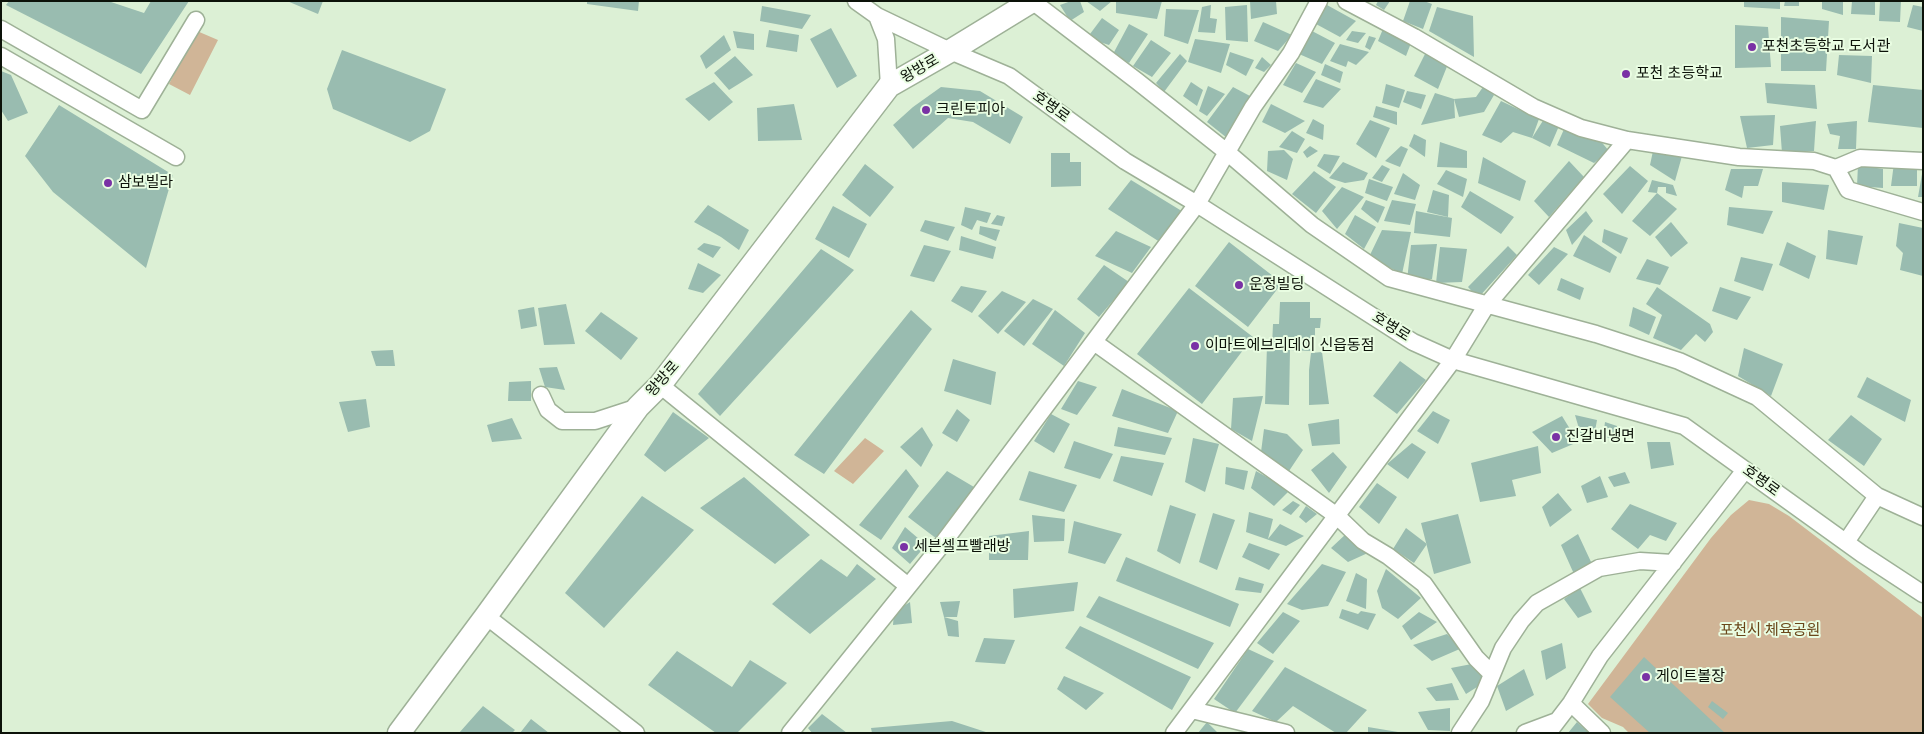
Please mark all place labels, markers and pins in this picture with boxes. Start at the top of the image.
place label: 포천초등학교 도서관 [1762,38,1890,56]
marker: 포천초등학교 도서관 [1746,41,1758,53]
place label: 포천 초등학교 [1636,65,1723,83]
marker: 포천 초등학교 [1620,68,1632,80]
place label: 크린토피아 [936,101,1005,119]
marker: 크린토피아 [920,104,932,116]
place label: 삼보빌라 [118,174,173,192]
marker: 삼보빌라 [102,177,114,189]
place label: 운정빌딩 [1249,276,1304,294]
marker: 운정빌딩 [1233,279,1245,291]
place label: 이마트에브리데이 신읍동점 [1205,337,1375,355]
marker: 이마트에브리데이 신읍동점 [1189,340,1201,352]
place label: 진갈비냉면 [1566,428,1635,446]
marker: 진갈비냉면 [1550,431,1562,443]
place label: 세븐셀프빨래방 [914,538,1011,556]
marker: 세븐셀프빨래방 [898,541,910,553]
place label: 게이트볼장 [1656,668,1725,686]
marker: 게이트볼장 [1640,671,1652,683]

